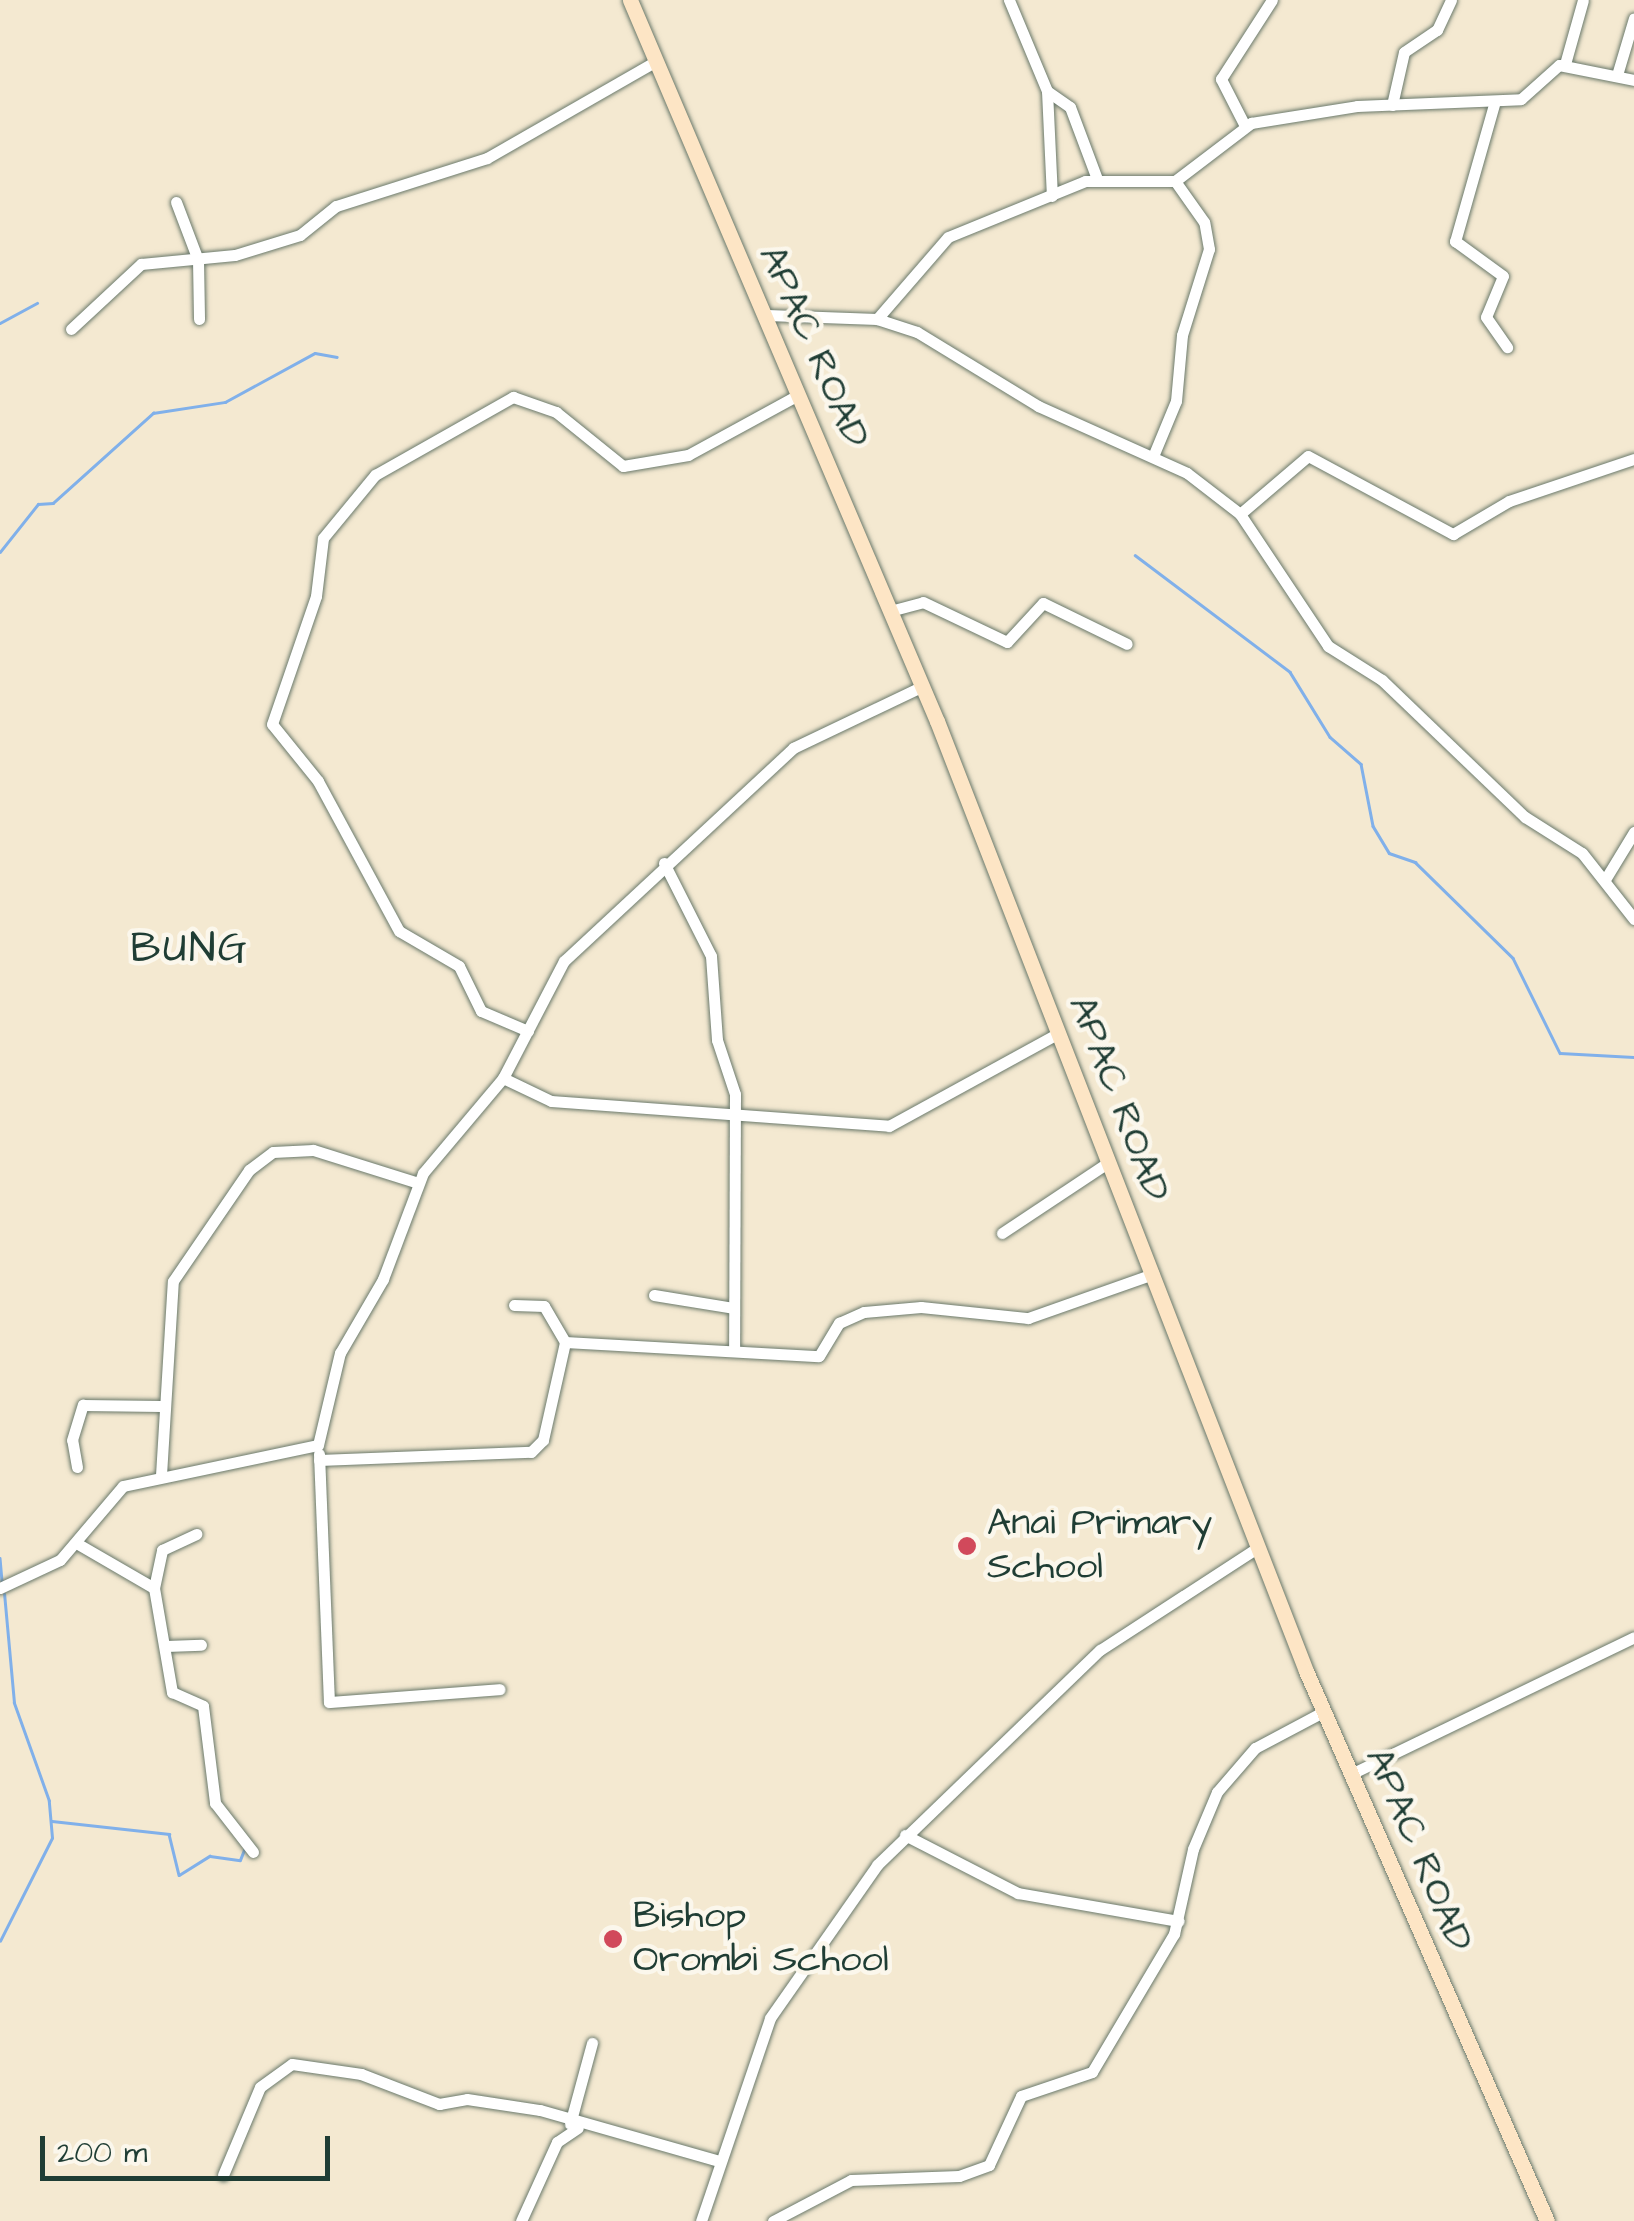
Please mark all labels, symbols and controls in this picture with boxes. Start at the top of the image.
street label: APAC ROAD [748,239,878,455]
district label: BUNG [131,924,249,974]
street label: APAC ROAD [1058,990,1178,1208]
place label: Anai Primary School [987,1501,1212,1590]
marker: Anai Primary School [956,1535,978,1557]
street label: APAC ROAD [1355,1741,1481,1959]
place label: Bishop Orombi School [633,1894,889,1984]
marker: Bishop Orombi School [602,1928,624,1950]
scale bar [45,2116,335,2178]
text: 200 m [57,2132,147,2174]

